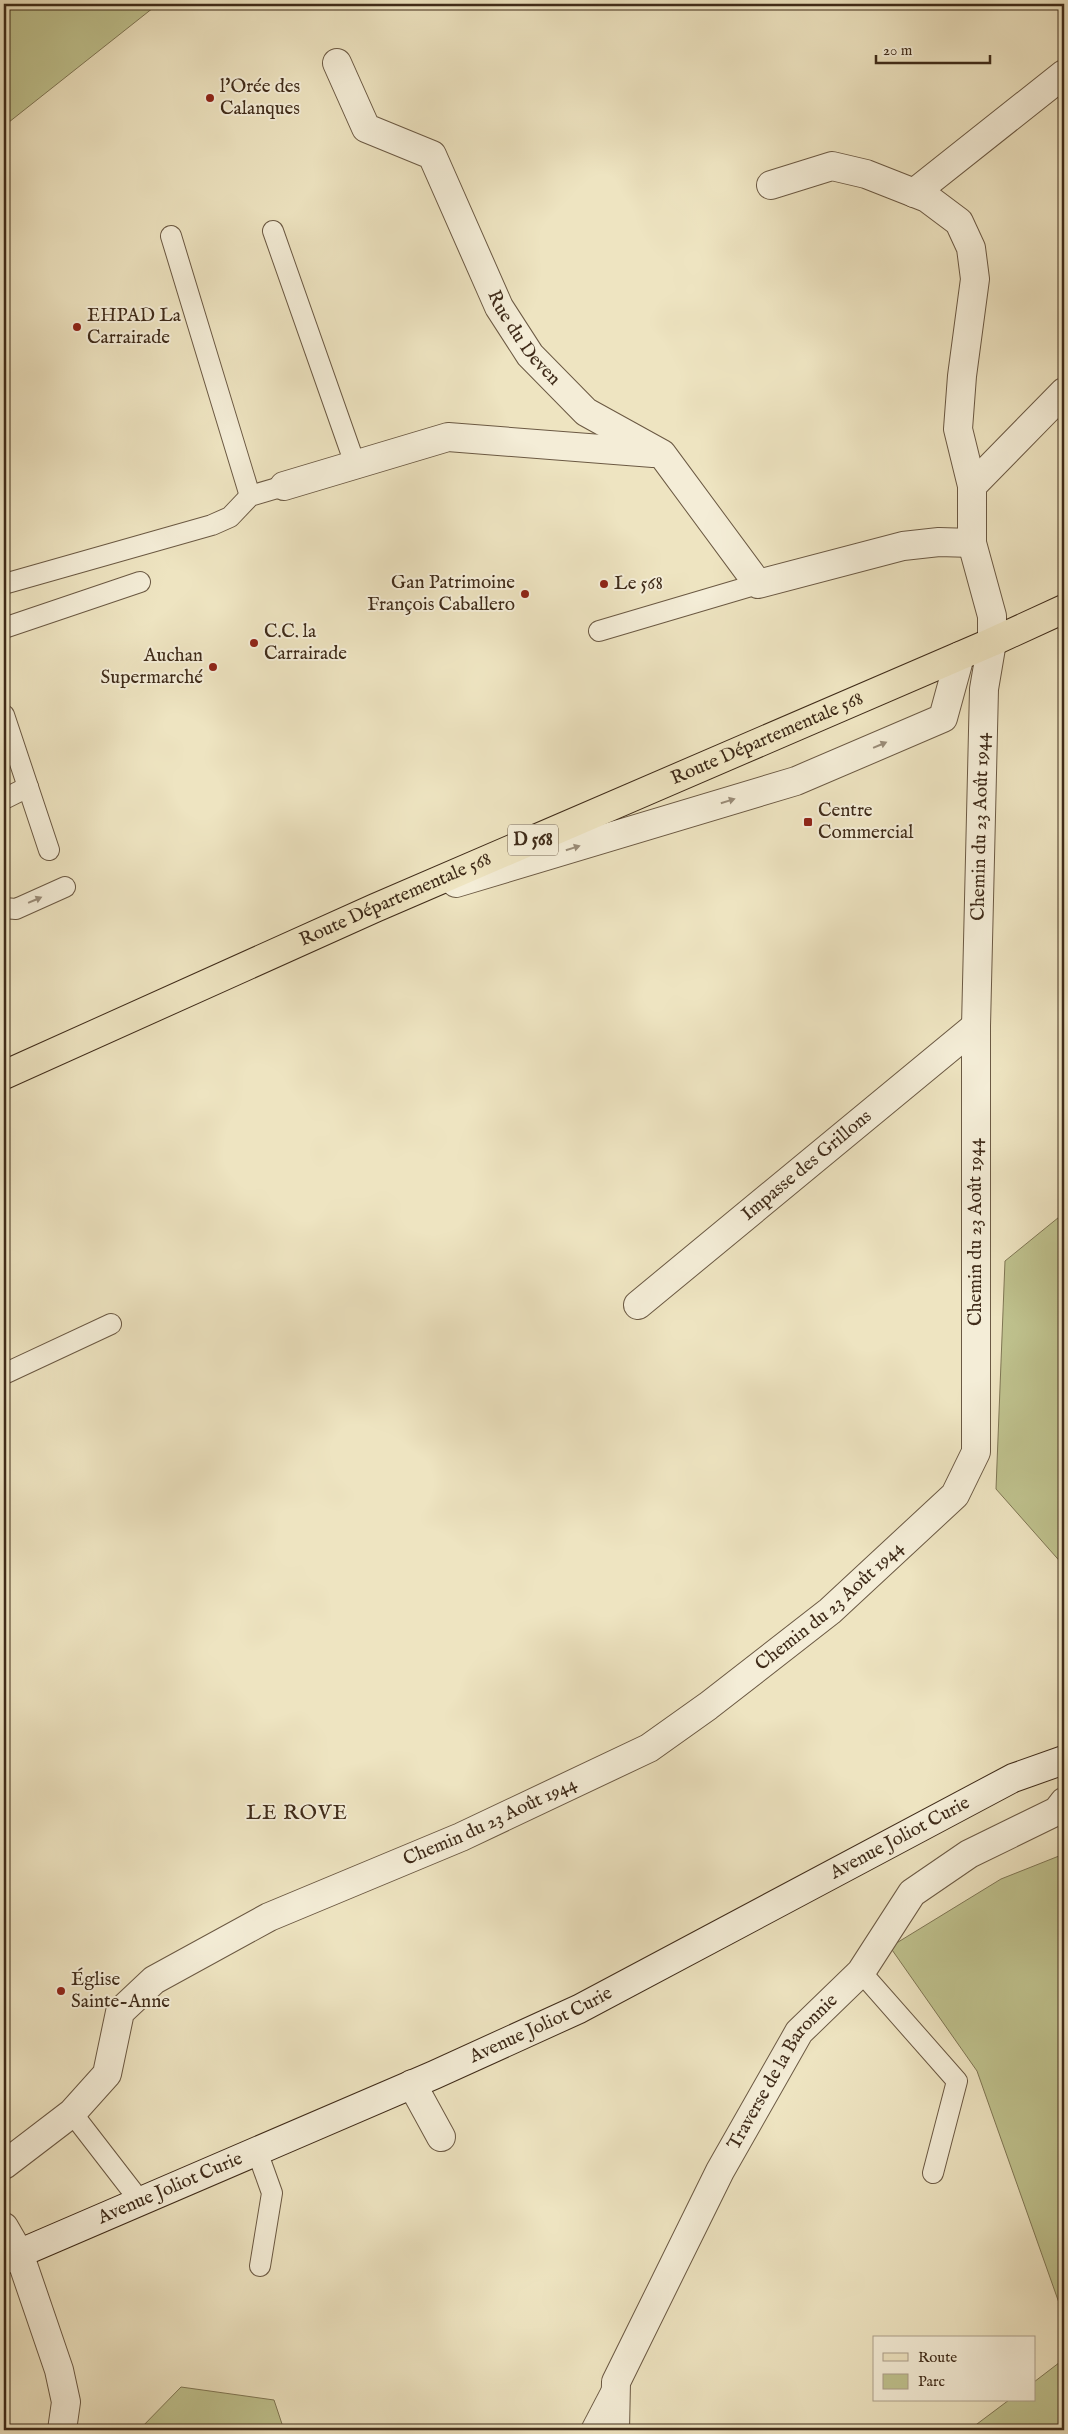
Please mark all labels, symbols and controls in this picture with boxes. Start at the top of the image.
scale bar [876,32,989,64]
text: 20 m [883,41,913,60]
place label: l'Orée des Calanques [220,75,300,121]
marker: l'Orée des Calanques [204,92,216,104]
street label: Rue du Deven [481,287,566,391]
place label: EHPAD La Carrairade [87,304,182,350]
marker: EHPAD La Carrairade [71,321,83,333]
place label: Gan Patrimoine François Caballero [367,571,515,617]
place label: Le 568 [614,572,663,596]
marker: Le 568 [598,578,610,590]
marker: Gan Patrimoine François Caballero [519,588,531,600]
place label: C.C. la Carrairade [264,620,347,666]
marker: C.C. la Carrairade [248,637,260,649]
place label: Auchan Supermarché [101,644,203,690]
marker: Auchan Supermarché [207,661,219,673]
street label: Route Départementale 568 [667,687,867,791]
street label: Chemin du 23 Août 1944 [967,732,995,921]
one-way arrow [873,740,887,748]
one-way arrow [721,797,736,805]
place label: Centre Commercial [818,799,914,845]
marker: Centre Commercial [802,816,814,828]
road number: D 568 [508,824,558,856]
one-way arrow [565,844,580,852]
street label: Route Départementale 568 [296,847,495,952]
one-way arrow [28,896,42,904]
street label: Impasse des Grillons [737,1105,877,1226]
street label: Chemin du 23 Août 1944 [964,1137,988,1326]
street label: Chemin du 23 Août 1944 [751,1536,910,1677]
street label: Chemin du 23 Août 1944 [400,1772,582,1872]
street label: Avenue Joliot Curie [825,1791,974,1886]
district label: LE ROVE [246,1800,348,1827]
place label: Église Sainte-Anne [71,1967,170,2014]
street label: Avenue Joliot Curie [465,1981,617,2070]
marker: Église Sainte-Anne [55,1985,67,1997]
street label: Traverse de la Baronnie [722,1989,843,2154]
street label: Avenue Joliot Curie [93,2147,246,2231]
legend [873,2336,1036,2402]
text: Route [918,2348,957,2367]
text: Parc [918,2372,945,2391]

